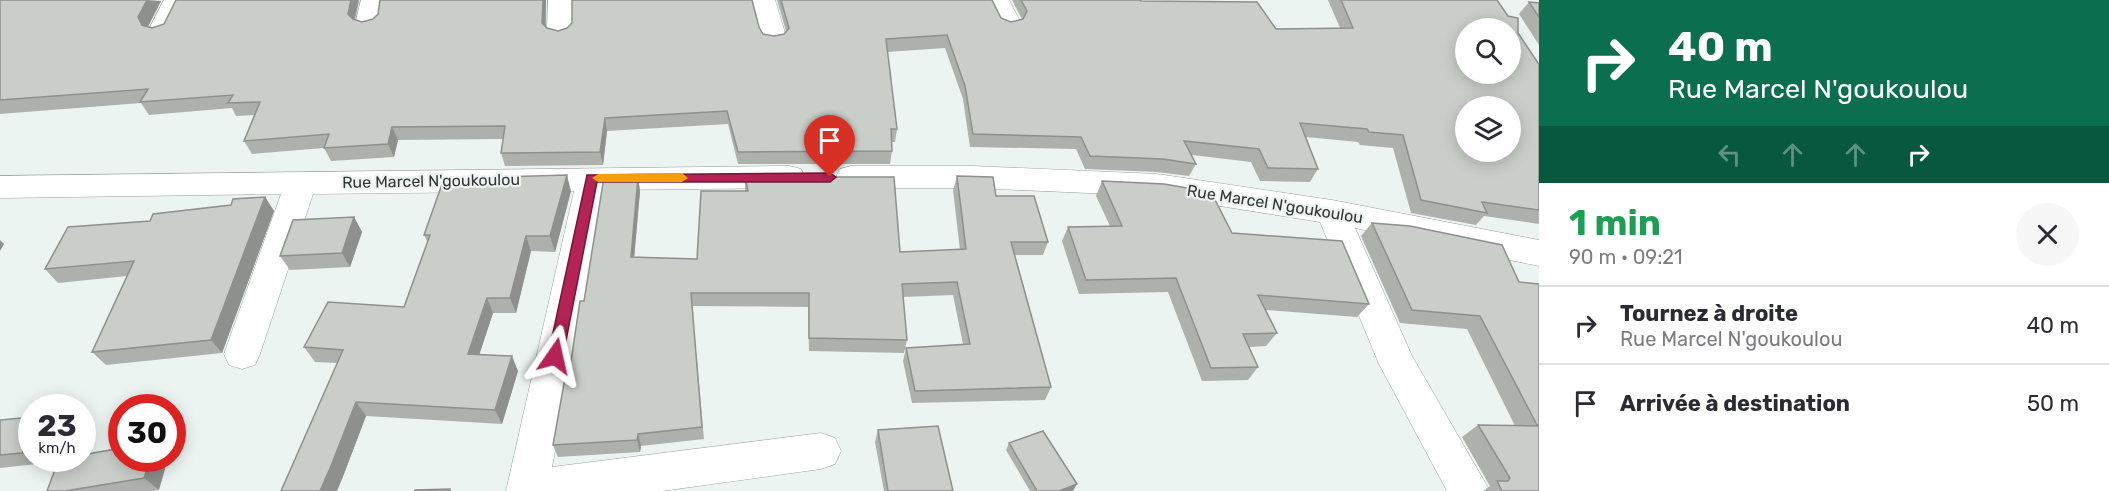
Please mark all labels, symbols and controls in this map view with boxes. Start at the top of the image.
map controls [1455,18,1521,162]
button: search [1455,18,1521,84]
text: 40 m [1668,22,1773,72]
icon: right [1569,24,1647,102]
text: Rue Marcel N'goukoulou [1668,73,1968,105]
button: layers [1455,96,1521,162]
pin [804,115,855,177]
icon: arrive [813,124,846,157]
icon: left [1713,138,1746,171]
icon: ahead [1776,138,1809,171]
icon: ahead [1839,138,1872,171]
icon: right [1902,138,1935,171]
street label: Rue Marcel N'goukoulou [342,170,520,192]
street label: Rue Marcel N'goukoulou [1186,181,1364,227]
text: 1 min [1569,201,1661,244]
button: close [2016,203,2079,266]
text: 90 m · 09:21 [1569,245,1683,269]
text: Tournez à droite [1620,300,1798,327]
icon: right [1569,309,1602,342]
text: 40 m [2026,312,2079,339]
position arrow [523,324,587,388]
text: Rue Marcel N'goukoulou [1620,327,1842,351]
icon: arrive [1569,387,1602,420]
text: Arrivée à destination [1620,390,1850,417]
text: 50 m [2027,390,2079,417]
speed limit sign: 30 [108,394,186,472]
text: 23 [37,408,77,444]
text: km/h [38,439,76,457]

